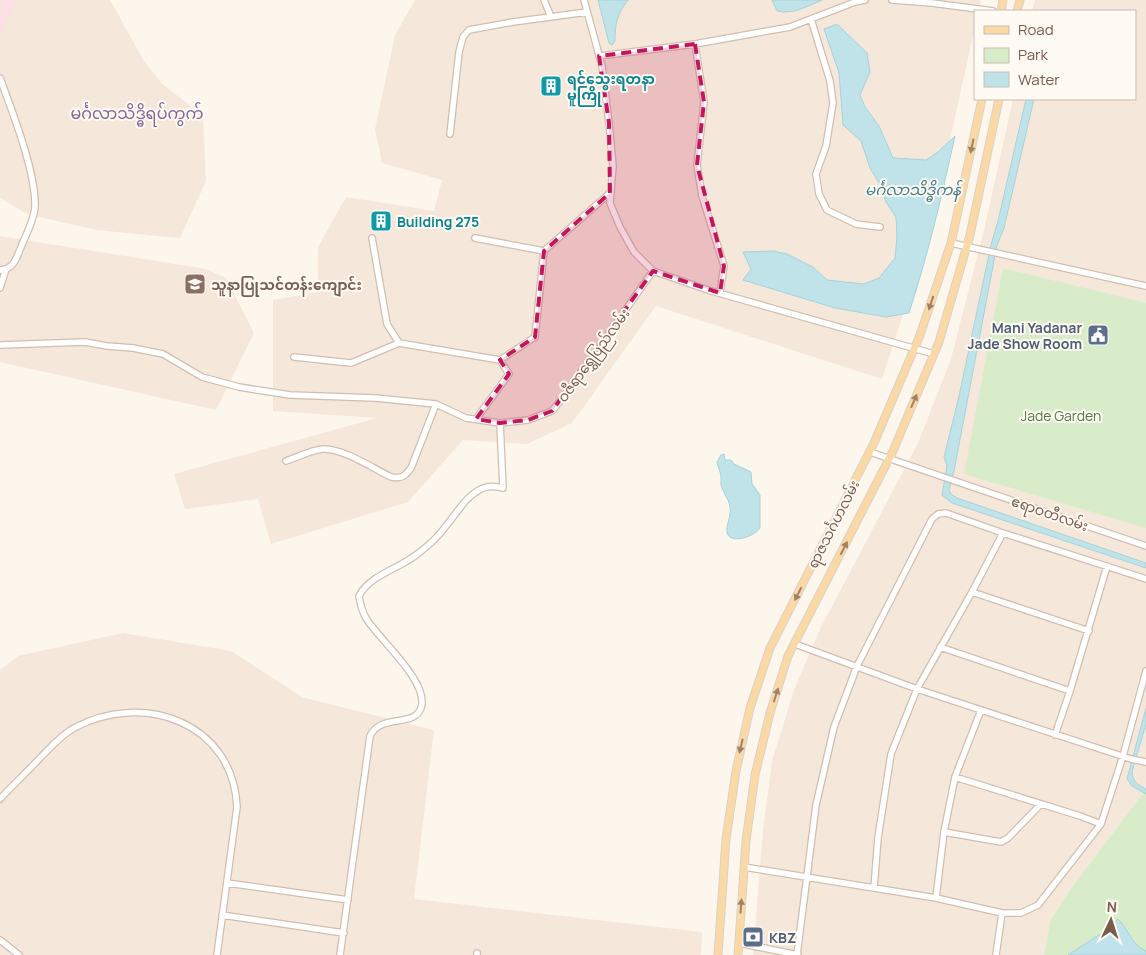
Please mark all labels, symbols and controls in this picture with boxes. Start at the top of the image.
legend [974,10,1136,100]
text: Road [1018,19,1054,40]
text: Park [1018,44,1048,65]
place label: ရင်သွေးရတနာ မူကြို [567,69,655,107]
text: Water [1018,69,1060,90]
building icon: ရင်သွေးရတနာ မူကြို [539,74,563,98]
district label: မင်္ဂလာသိဒ္ဓိရပ်ကွက် [71,102,203,127]
one-way arrow [968,139,976,154]
water label: မင်္ဂလာသိဒ္ဓိကန် [865,179,964,203]
building icon: Building 275 [369,209,393,233]
place label: Building 275 [397,212,479,231]
school or university icon: သူနာပြုသင်တန်းကျောင်း [183,272,207,296]
place label: သူနာပြုသင်တန်းကျောင်း [211,275,362,297]
one-way arrow [927,296,934,311]
street label: ဝဇီရာရွှေပြည်လမ်း [553,304,636,407]
place label: Mani Yadanar Jade Show Room [968,318,1082,353]
public building icon: Mani Yadanar Jade Show Room [1086,323,1110,347]
one-way arrow [911,394,919,408]
park label: Jade Garden [1021,406,1101,425]
street label: ရာဇသင်္ဂဟလမ်း [803,477,866,573]
street label: ဧရာဝတီလမ်း [1008,491,1091,538]
one-way arrow [840,540,848,555]
one-way arrow [793,587,801,601]
one-way arrow [772,687,780,702]
one-way arrow [737,738,745,753]
north arrow [1086,895,1136,945]
text: N [1106,897,1118,916]
one-way arrow [738,898,746,914]
bank icon: KBZ [741,925,765,949]
place label: KBZ [769,928,796,947]

